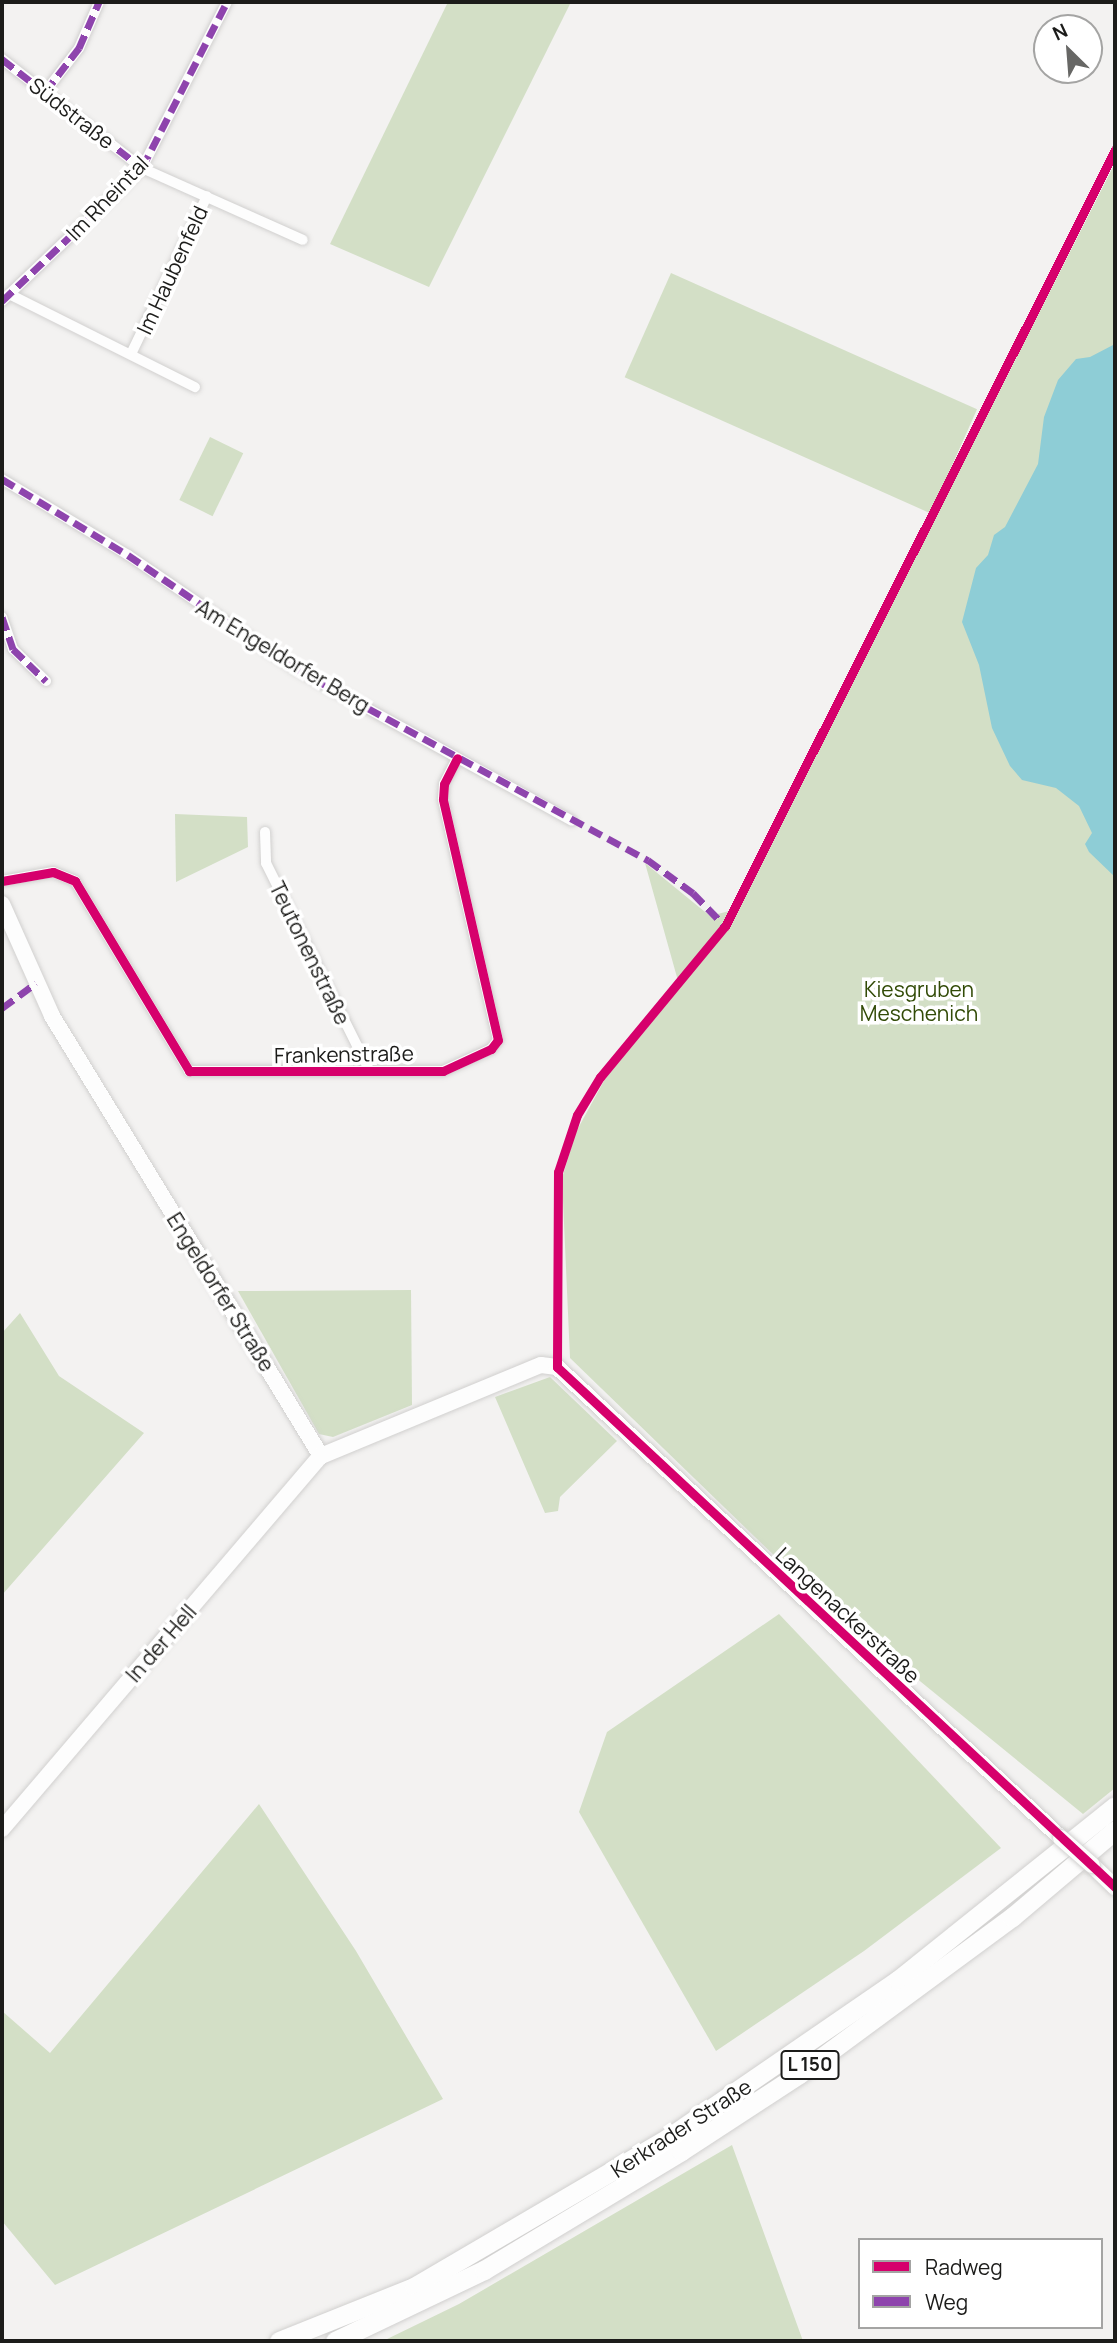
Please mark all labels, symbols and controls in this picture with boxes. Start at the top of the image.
north arrow [1033,14,1103,84]
text: N [1048,17,1072,46]
street label: Südstraße [24,72,120,154]
street label: Im Rheintal [61,151,153,245]
street label: Im Haubenfeld [131,202,213,338]
street label: Am Engeldorfer Berg [192,594,374,718]
street label: Teutonenstraße [264,877,356,1029]
park label: Kiesgruben Meschenich [860,976,978,1026]
street label: Frankenstraße [274,1040,414,1068]
street label: Engeldorfer Straße [162,1208,280,1376]
street label: Langenackerstraße [771,1542,925,1688]
street label: In der Hell [120,1599,202,1687]
road number: L 150 [778,2050,842,2080]
street label: Kerkrader Straße [606,2073,756,2183]
legend [858,2238,1103,2329]
text: Radweg [925,2253,1003,2281]
text: Weg [925,2288,968,2316]

